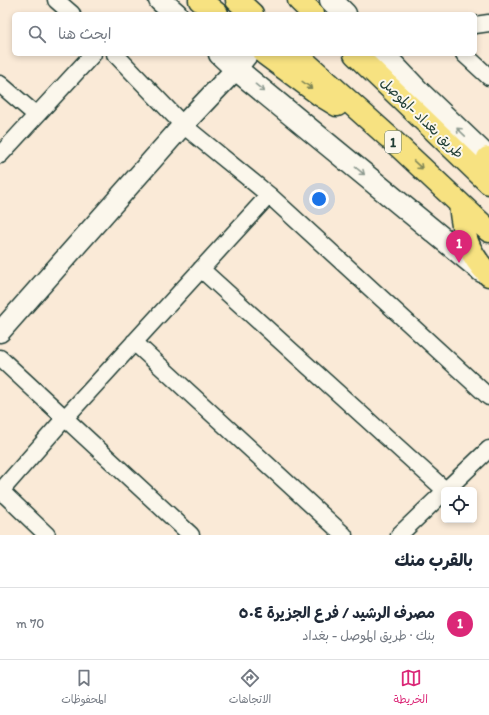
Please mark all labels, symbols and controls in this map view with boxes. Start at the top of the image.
search box [12,12,477,56]
icon: search [26,23,48,45]
text: ابحث هنا [58,25,112,43]
street label: طريق بغداد -الموصل [377,74,467,162]
one-way arrow [302,81,313,89]
one-way arrow [254,84,265,93]
one-way arrow [456,127,466,137]
road number: 1 [385,131,401,153]
one-way arrow [413,160,423,170]
one-way arrow [355,166,366,175]
your location [309,189,329,209]
pin: 1 [446,230,472,263]
map controls [441,487,477,523]
button: locate [441,487,477,523]
text: بالقرب منك [395,550,473,570]
text: مصرف الرشيد / فرع الجزيرة ٥٠٤ [239,604,435,622]
text: 70 m [16,616,44,631]
text: 1 [457,616,463,631]
text: بنك · طريق الموصل - بغداد [302,628,435,643]
tab: المحفوظات [61,667,106,709]
tab: الاتجاهات [229,667,271,709]
tab: الخريطة [394,667,428,709]

